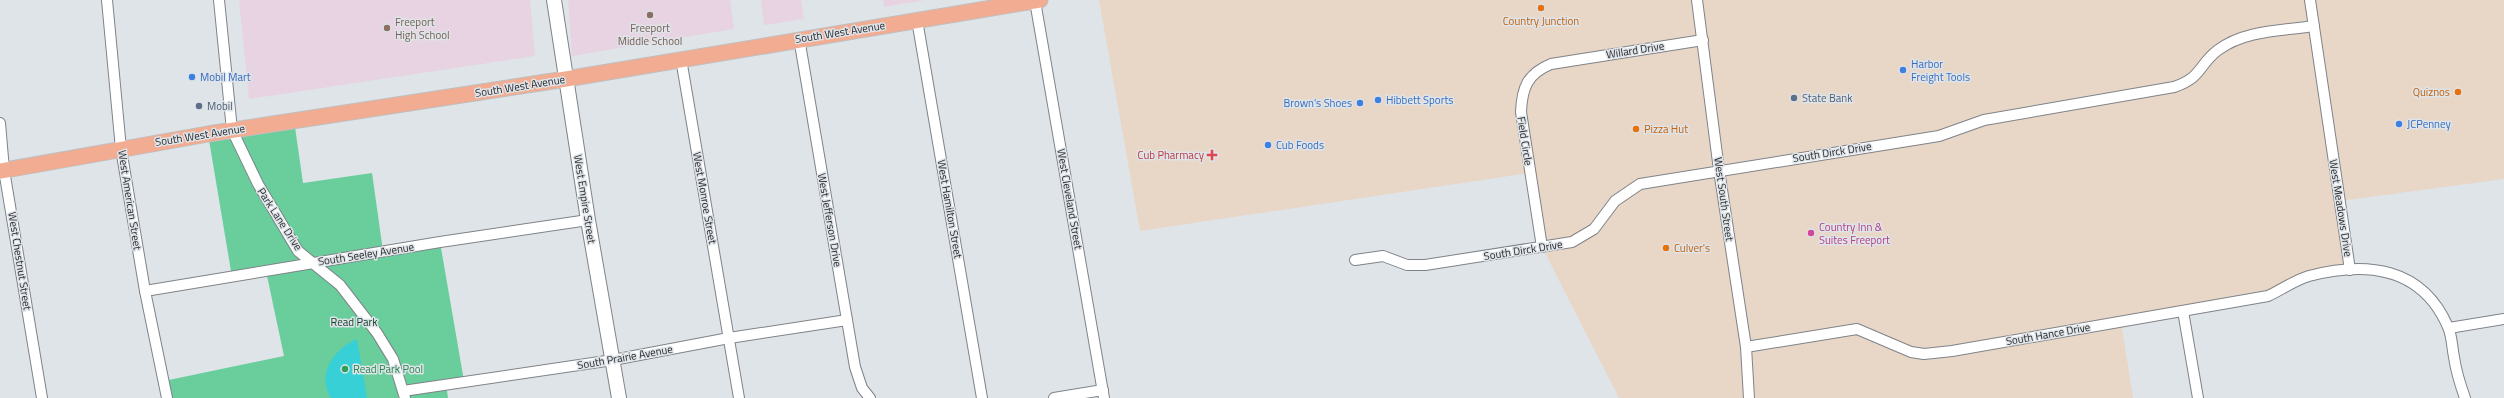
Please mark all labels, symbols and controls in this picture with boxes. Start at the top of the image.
marker: Country Junction [1536,3,1546,13]
marker: Freeport Middle School [645,10,655,20]
place label: Country Junction [1503,13,1579,29]
place label: Freeport High School [395,14,450,43]
street label: South West Avenue [794,17,886,47]
place label: Freeport Middle School [618,20,682,49]
marker: Freeport High School [382,23,392,33]
street label: Willard Drive [1605,37,1666,62]
place label: Harbor Freight Tools [1911,56,1970,85]
marker: Harbor Freight Tools [1898,65,1908,75]
place label: Mobil Mart [200,69,251,85]
street label: South West Avenue [474,71,566,101]
marker: Mobil Mart [187,72,197,82]
place label: Quiznos [2413,84,2450,100]
marker: Quiznos [2453,87,2463,97]
place label: State Bank [1802,90,1853,106]
place label: Hibbett Sports [1386,92,1453,108]
marker: State Bank [1789,93,1799,103]
place label: Brown's Shoes [1284,95,1352,111]
marker: Hibbett Sports [1373,95,1383,105]
place label: Mobil [207,98,233,114]
marker: Brown's Shoes [1355,98,1365,108]
marker: Mobil [194,101,204,111]
street label: Field Circle [1513,115,1537,167]
place label: JCPenney [2407,116,2451,132]
marker: JCPenney [2394,119,2404,129]
street label: South West Avenue [154,120,246,150]
place label: Pizza Hut [1644,121,1688,137]
marker: Pizza Hut [1631,124,1641,134]
place label: Cub Foods [1276,137,1324,153]
street label: South Dirck Drive [1791,138,1873,166]
marker: Cub Foods [1263,140,1273,150]
street label: West Cleveland Street [1053,147,1087,251]
place label: Cub Pharmacy [1138,147,1205,163]
street label: West American Street [114,149,146,251]
marker: Cub Pharmacy [1207,150,1217,160]
street label: West Monroe Street [689,151,721,245]
street label: West Empire Street [570,153,600,245]
street label: West South Street [1710,156,1738,242]
street label: West Hamilton Street [933,158,967,260]
street label: West Meadows Drive [2325,158,2357,258]
street label: West Jefferson Drive [814,172,846,269]
street label: Park Lane Drive [254,184,307,254]
street label: West Chestnut Street [4,211,36,311]
place label: Country Inn & Suites Freeport [1819,219,1890,248]
marker: Country Inn & Suites Freeport [1806,228,1816,238]
street label: South Dirck Drive [1482,236,1564,264]
street label: South Seeley Avenue [317,238,416,269]
place label: Culver's [1674,240,1710,256]
marker: Culver's [1661,243,1671,253]
park label: Read Park [330,314,378,330]
street label: South Hance Drive [2005,319,2092,349]
street label: South Prairie Avenue [576,341,674,373]
place label: Read Park Pool [353,361,423,377]
marker: Read Park Pool [340,364,350,374]

